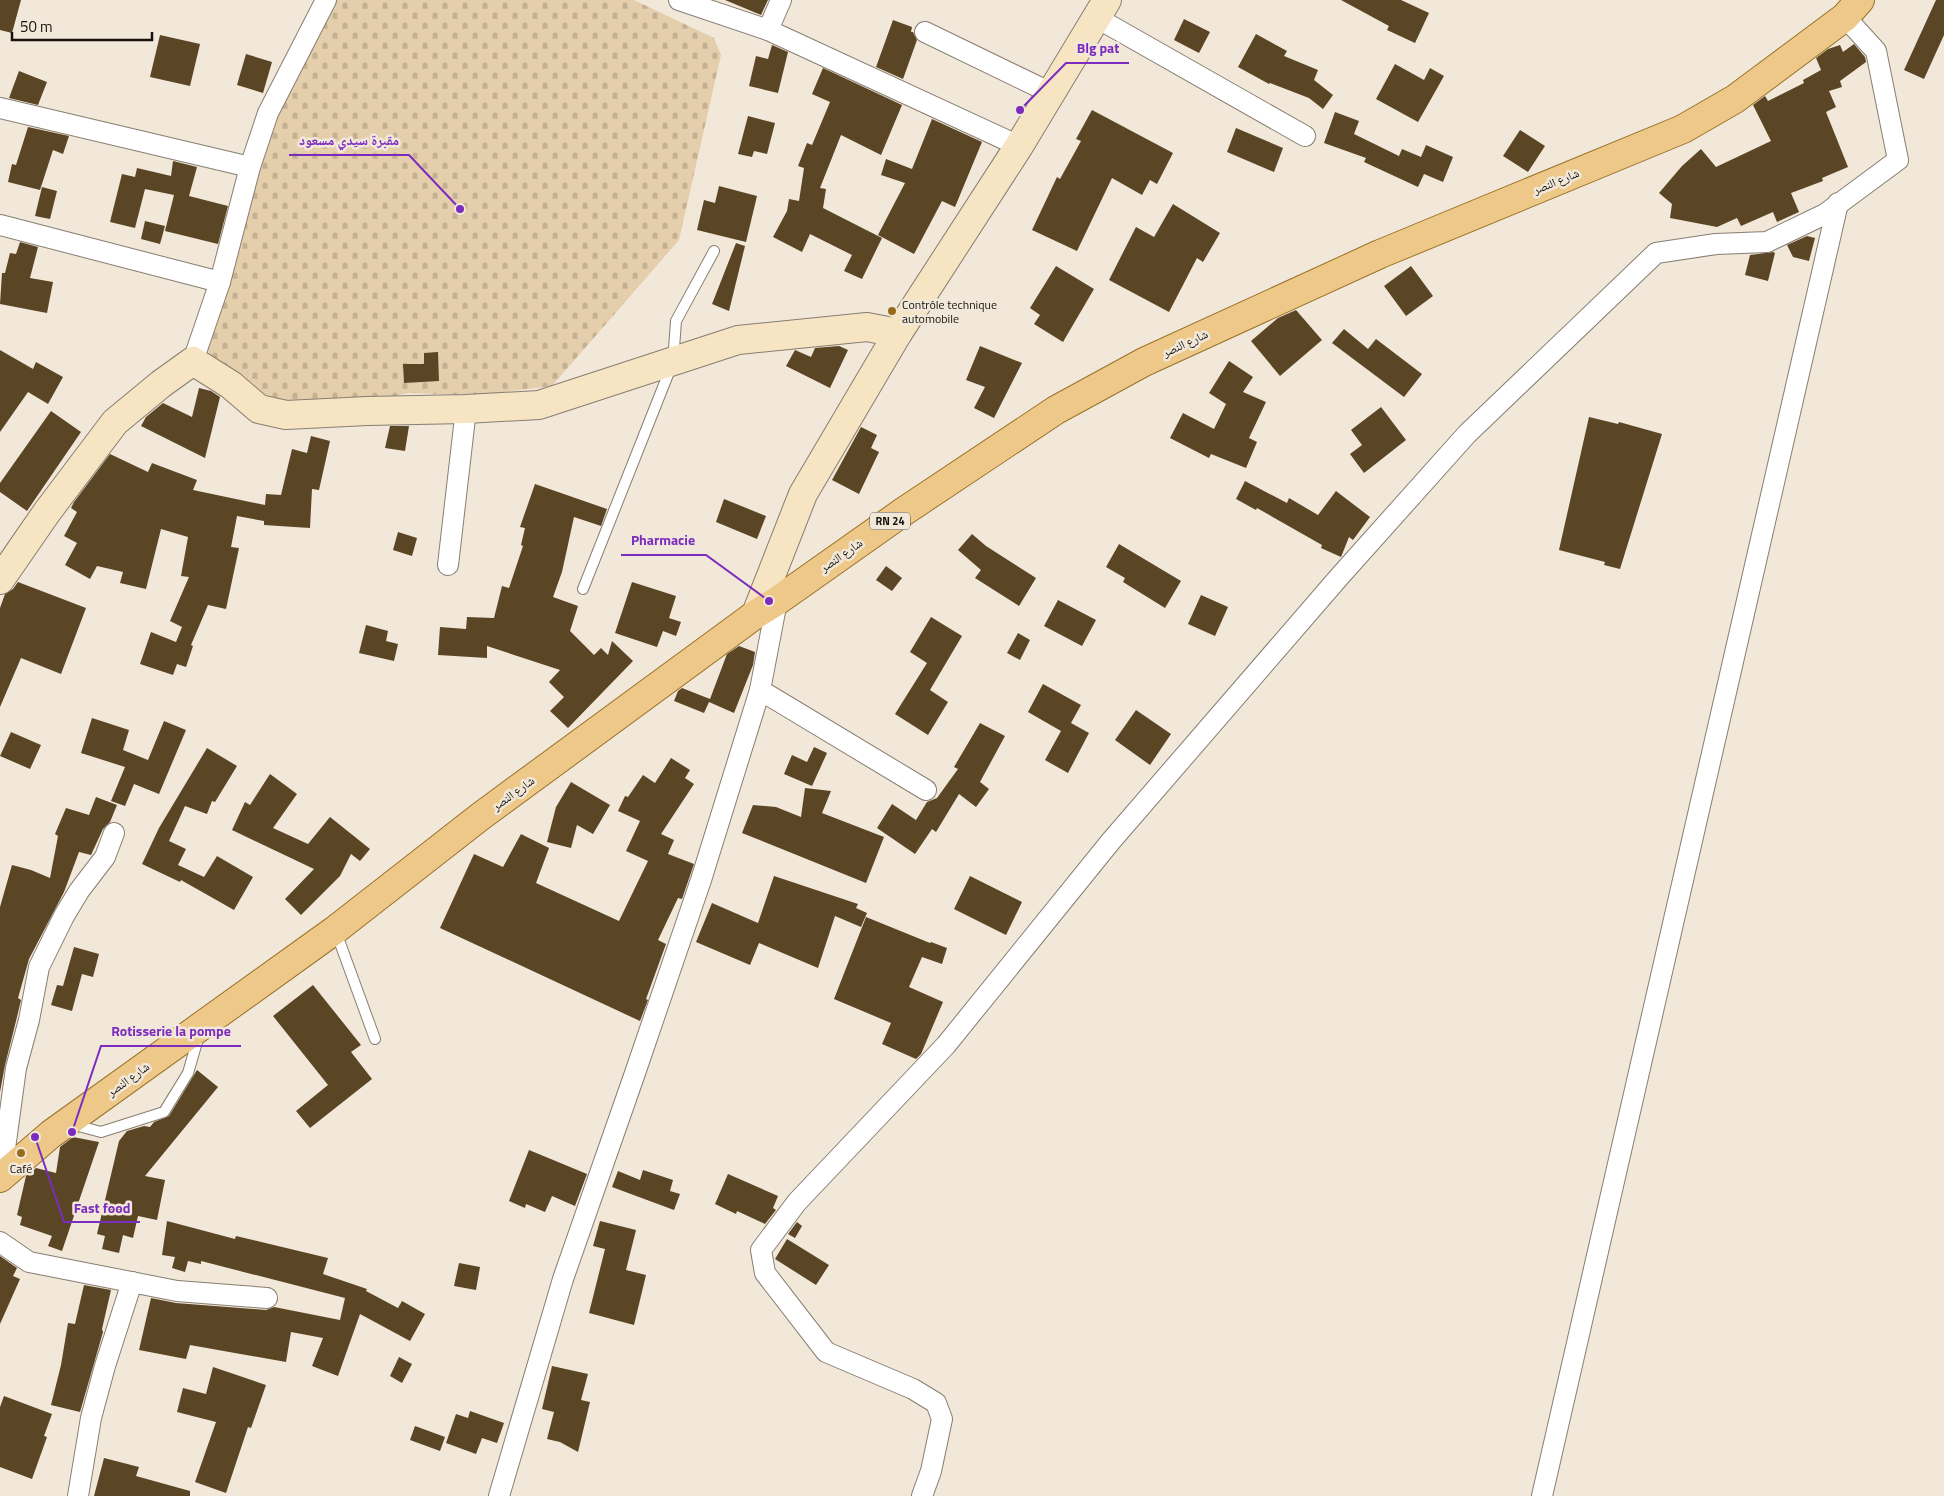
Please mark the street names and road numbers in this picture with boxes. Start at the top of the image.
street label: شارع النصر [1529,163,1582,199]
street label: شارع النصر [1158,324,1211,362]
road number: RN 24 [870,512,910,530]
street label: شارع النصر [815,533,866,577]
street label: شارع النصر [487,771,538,816]
street label: شارع النصر [102,1057,153,1102]

